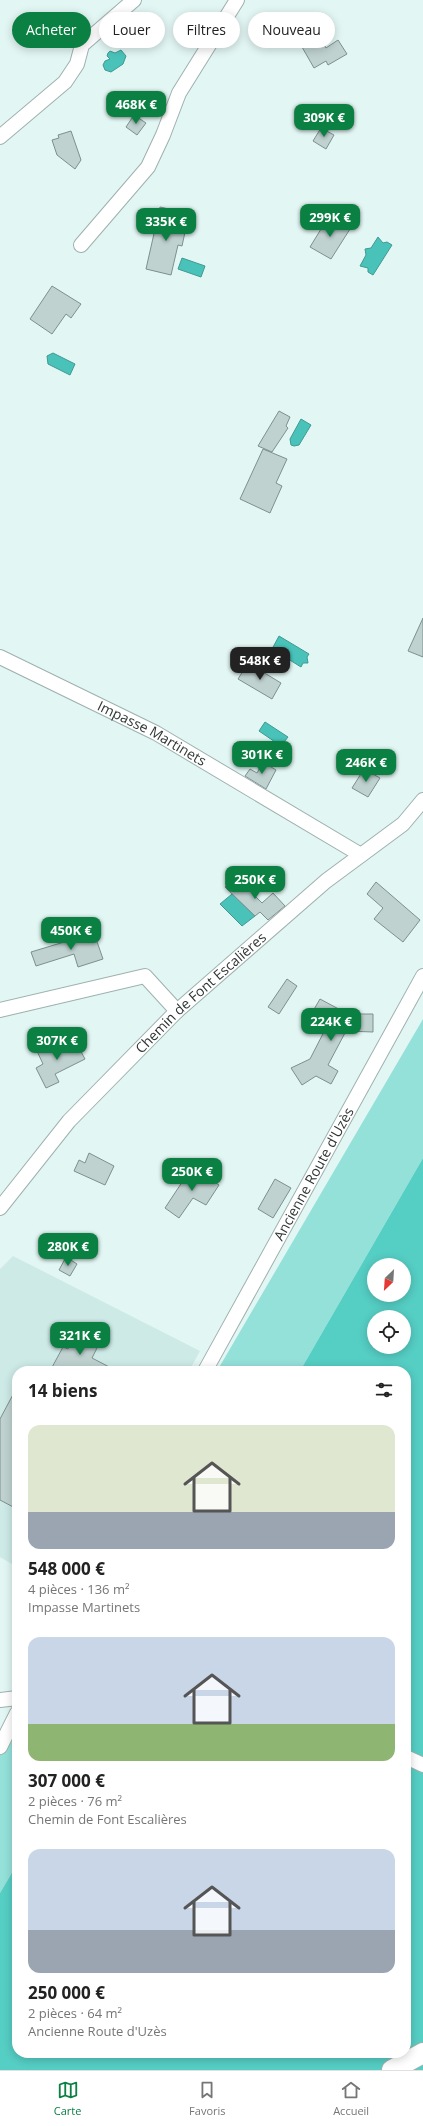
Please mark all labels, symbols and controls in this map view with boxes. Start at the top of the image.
chip: Acheter [12,12,91,48]
chip: Louer [99,12,165,48]
chip: Filtres [173,12,240,48]
chip: Nouveau [248,12,335,48]
pin: 468K € [103,91,169,125]
text: 468K € [115,95,157,113]
pin: 309K € [291,104,357,138]
text: 309K € [303,108,345,126]
pin: 299K € [297,204,363,238]
pin: 335K € [133,208,199,242]
text: 299K € [309,208,351,226]
text: 335K € [145,212,187,230]
pin: 548K € [227,647,293,681]
text: 548K € [239,651,281,669]
street label: Impasse Martinets [95,696,210,770]
pin: 301K € [229,741,295,775]
text: 301K € [241,745,283,763]
pin: 246K € [333,749,399,783]
text: 246K € [345,753,387,771]
pin: 250K € [222,866,288,900]
text: 250K € [234,870,276,888]
pin: 450K € [38,917,104,951]
text: 450K € [50,921,92,939]
street label: Chemin de Font Escalières [131,927,270,1057]
pin: 224K € [298,1008,364,1042]
text: 224K € [310,1012,352,1030]
pin: 307K € [24,1027,90,1061]
text: 307K € [36,1031,78,1049]
street label: Ancienne Route d'Uzès [269,1103,358,1244]
pin: 250K € [159,1158,225,1192]
text: 250K € [171,1162,213,1180]
pin: 280K € [35,1233,101,1267]
text: 280K € [47,1237,89,1255]
north arrow [367,1258,411,1302]
map controls [367,1258,411,1354]
button: locate [367,1310,411,1354]
pin: 321K € [47,1322,113,1356]
text: 321K € [59,1326,101,1344]
text: 14 biens [28,1379,97,1402]
icon: filters [373,1379,395,1401]
icon: home [176,1451,248,1523]
text: 548 000 € [28,1557,105,1580]
text: 4 pièces · 136 m² [28,1580,129,1598]
text: Impasse Martinets [28,1598,140,1616]
icon: home [176,1663,248,1735]
text: 307 000 € [28,1769,105,1792]
text: 2 pièces · 76 m² [28,1792,122,1810]
text: Chemin de Font Escalières [28,1810,187,1828]
icon: home [176,1875,248,1947]
text: 250 000 € [28,1981,105,2004]
text: 2 pièces · 64 m² [28,2004,122,2022]
text: Ancienne Route d'Uzès [28,2022,167,2040]
tab: Carte [54,2079,81,2118]
tab: Favoris [189,2079,226,2118]
tab: Accueil [333,2079,369,2118]

